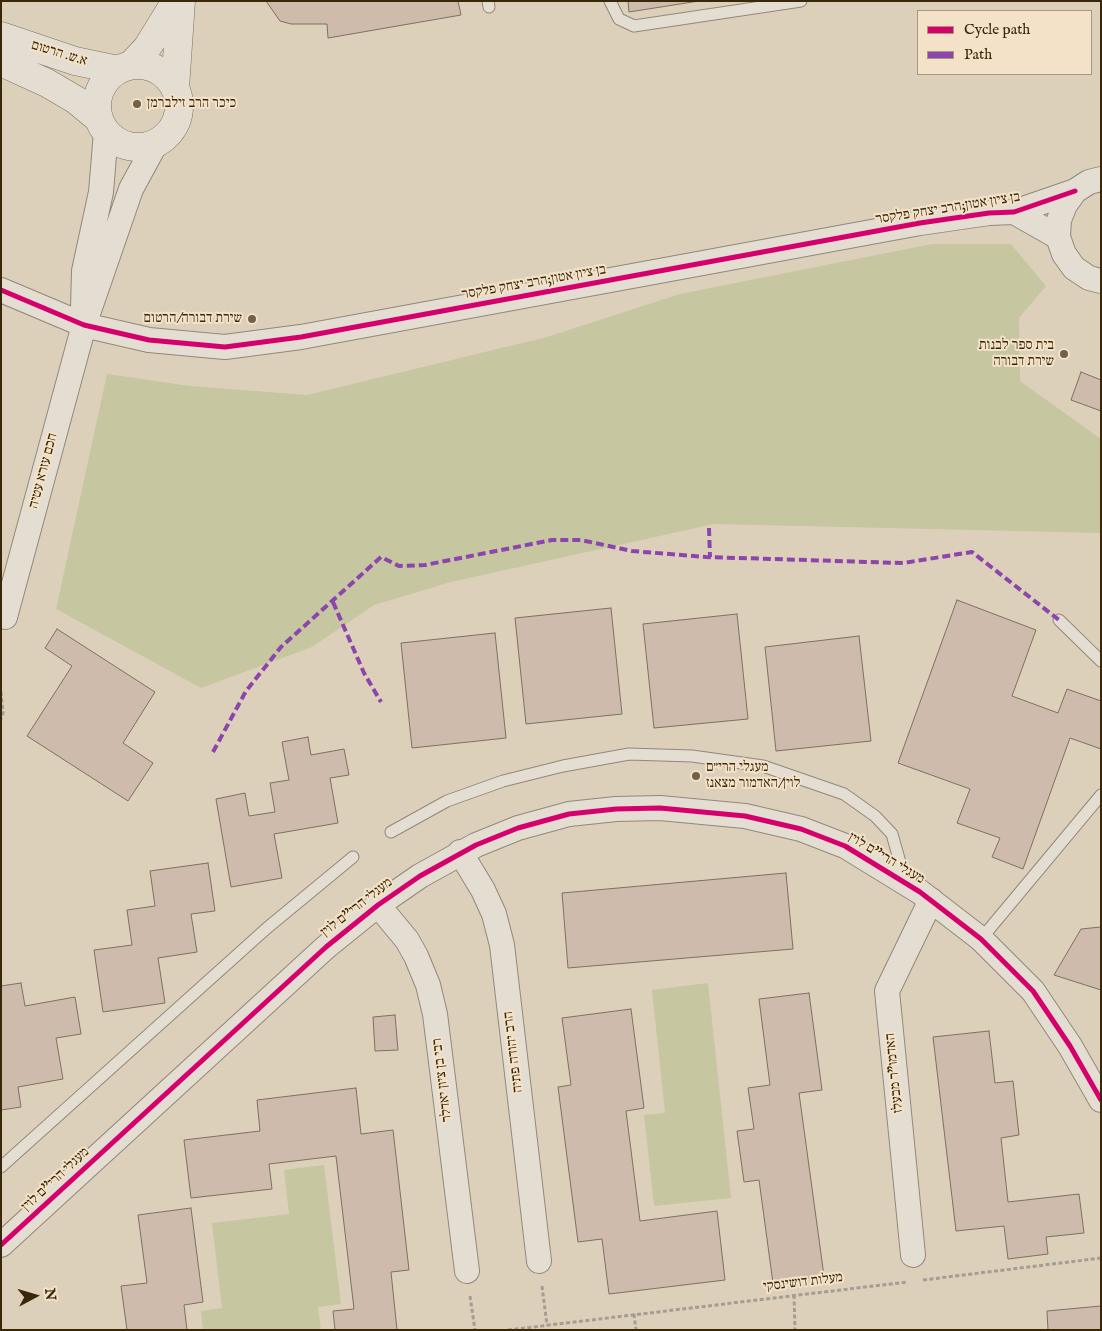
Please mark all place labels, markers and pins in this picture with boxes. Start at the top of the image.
place label: כיכר הרב זילברמן [147,96,236,112]
marker: כיכר הרב זילברמן [131,98,143,110]
place label: שירת דבורה/הרטום [144,311,242,327]
marker: שירת דבורה/הרטום [246,313,258,325]
place label: בית ספר לבנות שירת דבורה [979,338,1054,371]
marker: בית ספר לבנות שירת דבורה [1058,348,1070,360]
place label: מעגלי הרי״ם לוין/האדמור מצאנז [706,760,800,792]
marker: מעגלי הרי״ם לוין/האדמור מצאנז [690,770,702,782]

